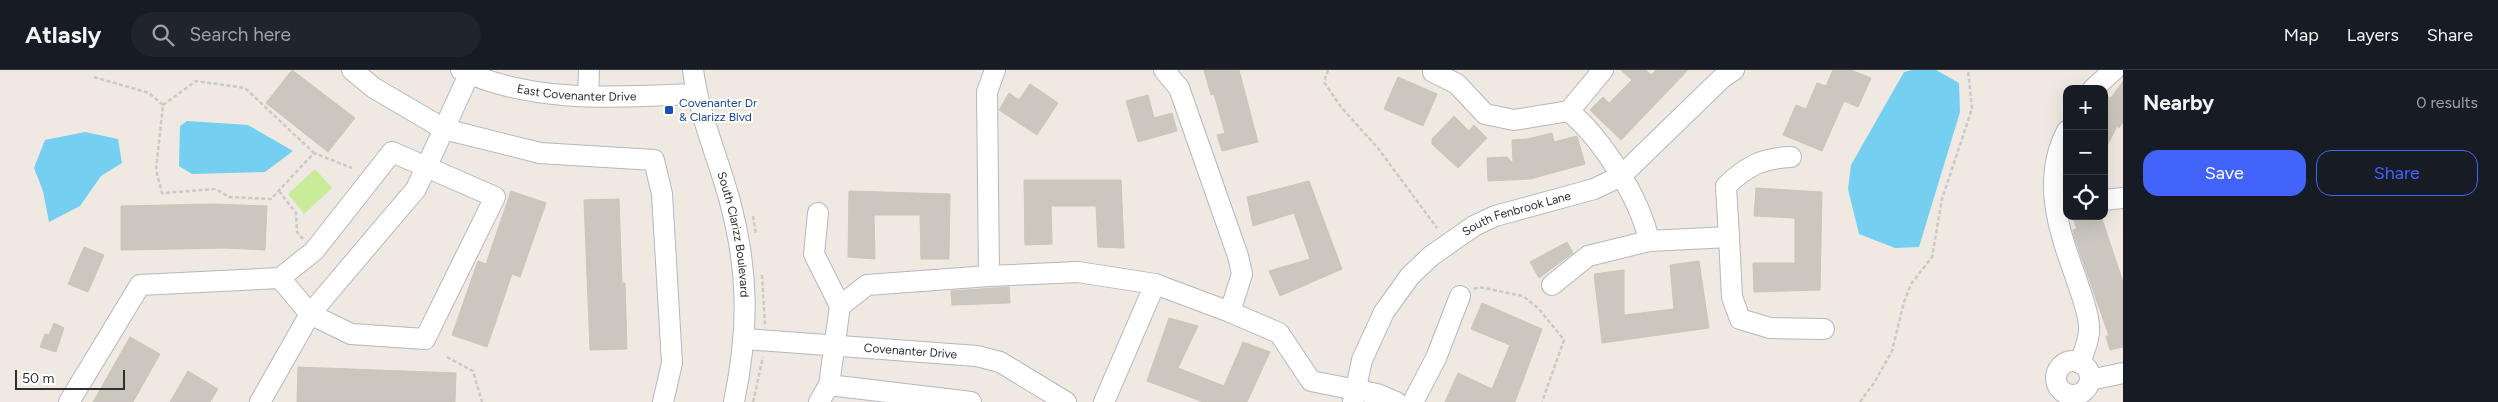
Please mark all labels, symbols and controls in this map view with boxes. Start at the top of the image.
search box [131,12,481,57]
text: Atlasly [25,20,101,49]
icon: search [149,21,177,49]
text: Search here [189,23,291,46]
text: Map [2284,24,2319,46]
text: Layers [2347,24,2399,46]
text: Share [2427,24,2473,46]
street label: East Covenanter Drive [516,82,637,104]
map controls [2063,85,2108,220]
button: + [2063,85,2108,130]
text: Nearby [2143,90,2214,115]
text: 0 results [2416,93,2478,112]
place label: Covenanter Dr & Clarizz Blvd [679,96,757,124]
marker: Covenanter Dr & Clarizz Blvd [663,104,675,116]
button: − [2063,130,2108,175]
button: Save [2143,150,2306,196]
button: Share [2316,150,2478,196]
street label: South Clarizz Boulevard [714,170,752,298]
button: locate [2063,175,2108,220]
street label: South Fenbrook Lane [1459,189,1573,239]
street label: Covenanter Drive [863,341,958,362]
scale bar [15,367,125,390]
text: 50 m [22,370,54,387]

